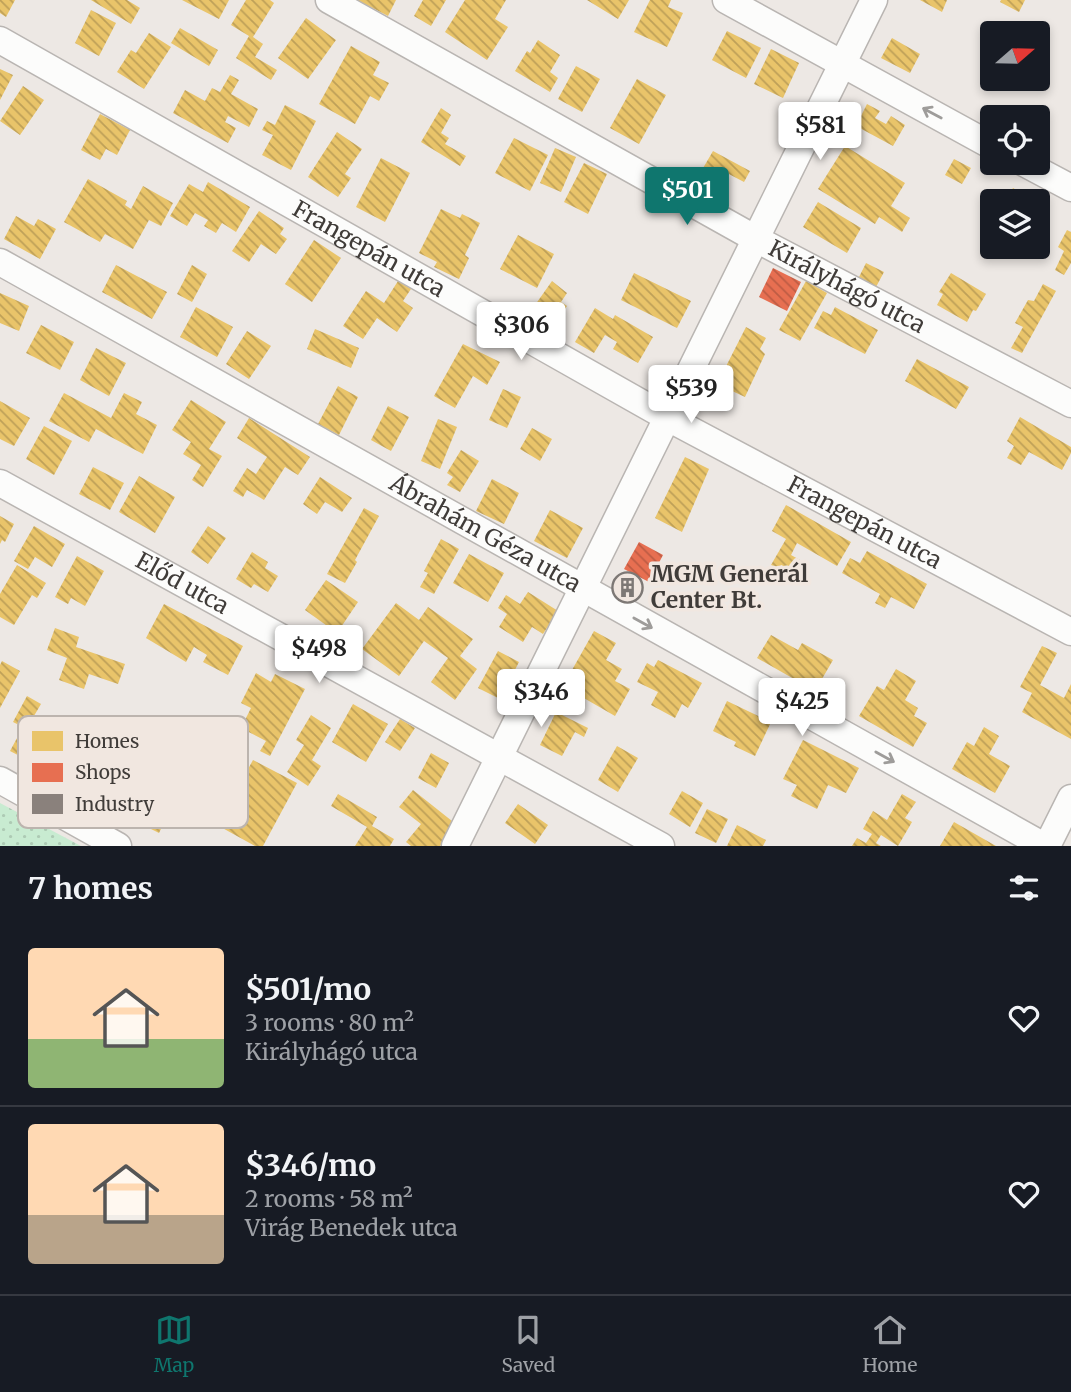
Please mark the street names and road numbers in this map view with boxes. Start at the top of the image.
street label: Frangepán utca [288,194,451,303]
street label: Királyhágó utca [764,233,930,339]
street label: Ábrahám Géza utca [384,467,586,598]
street label: Frangepán utca [783,469,947,575]
street label: Előd utca [131,545,234,620]

